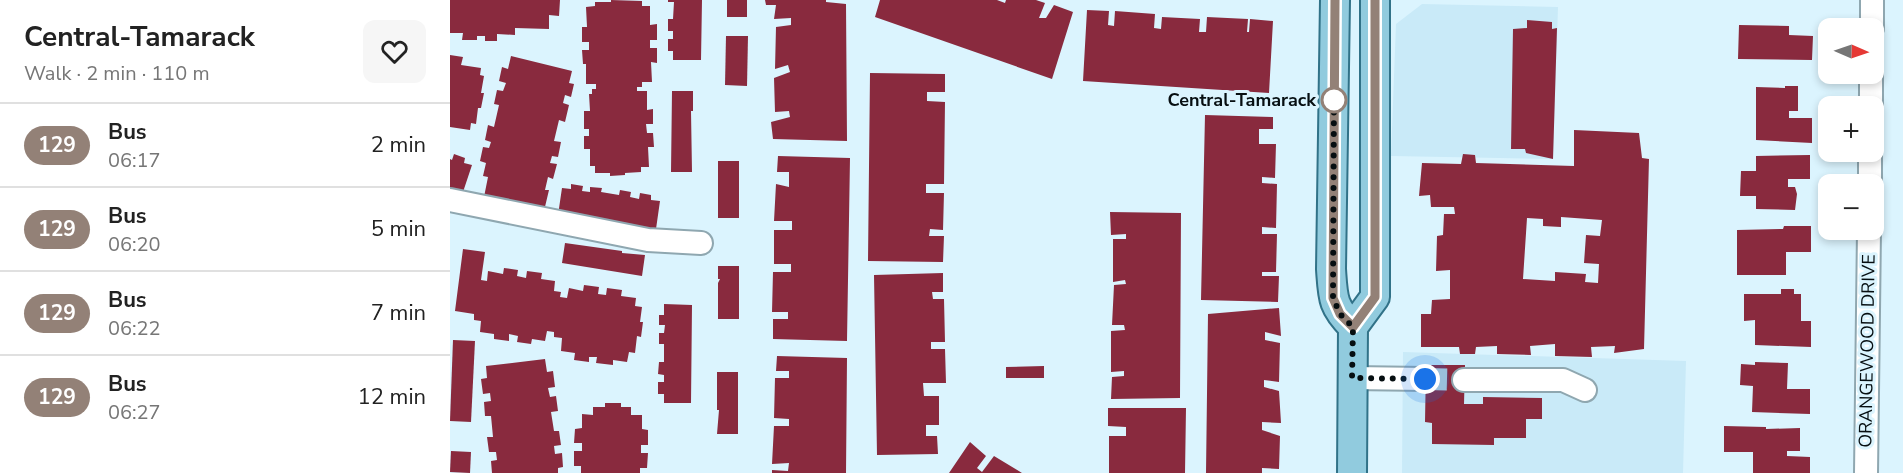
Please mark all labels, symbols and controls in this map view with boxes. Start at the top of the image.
text: Central-Tamarack [24,18,255,56]
north arrow [1818,18,1884,84]
map controls [1818,18,1884,240]
button: heart [363,20,426,83]
text: Walk · 2 min · 110 m [24,60,210,87]
marker: Central-Tamarack [1321,87,1347,113]
place label: Central-Tamarack [1168,88,1316,112]
button: + [1818,96,1884,162]
text: Bus [108,117,147,147]
text: 2 min [371,130,426,160]
text: 129 [38,131,76,159]
text: 06:17 [108,147,161,174]
button: − [1818,174,1884,240]
text: Bus [108,201,147,231]
text: 5 min [371,214,426,244]
text: 129 [38,215,76,243]
text: 06:20 [108,231,161,258]
street label: ORANGEWOOD DRIVE [1853,254,1881,448]
text: Bus [108,285,147,315]
text: 7 min [371,298,426,328]
text: 129 [38,299,76,327]
text: 06:22 [108,315,161,342]
your location [1410,364,1440,394]
text: Bus [108,369,147,399]
text: 12 min [358,382,426,412]
text: 129 [38,383,76,411]
text: 06:27 [108,399,161,426]

